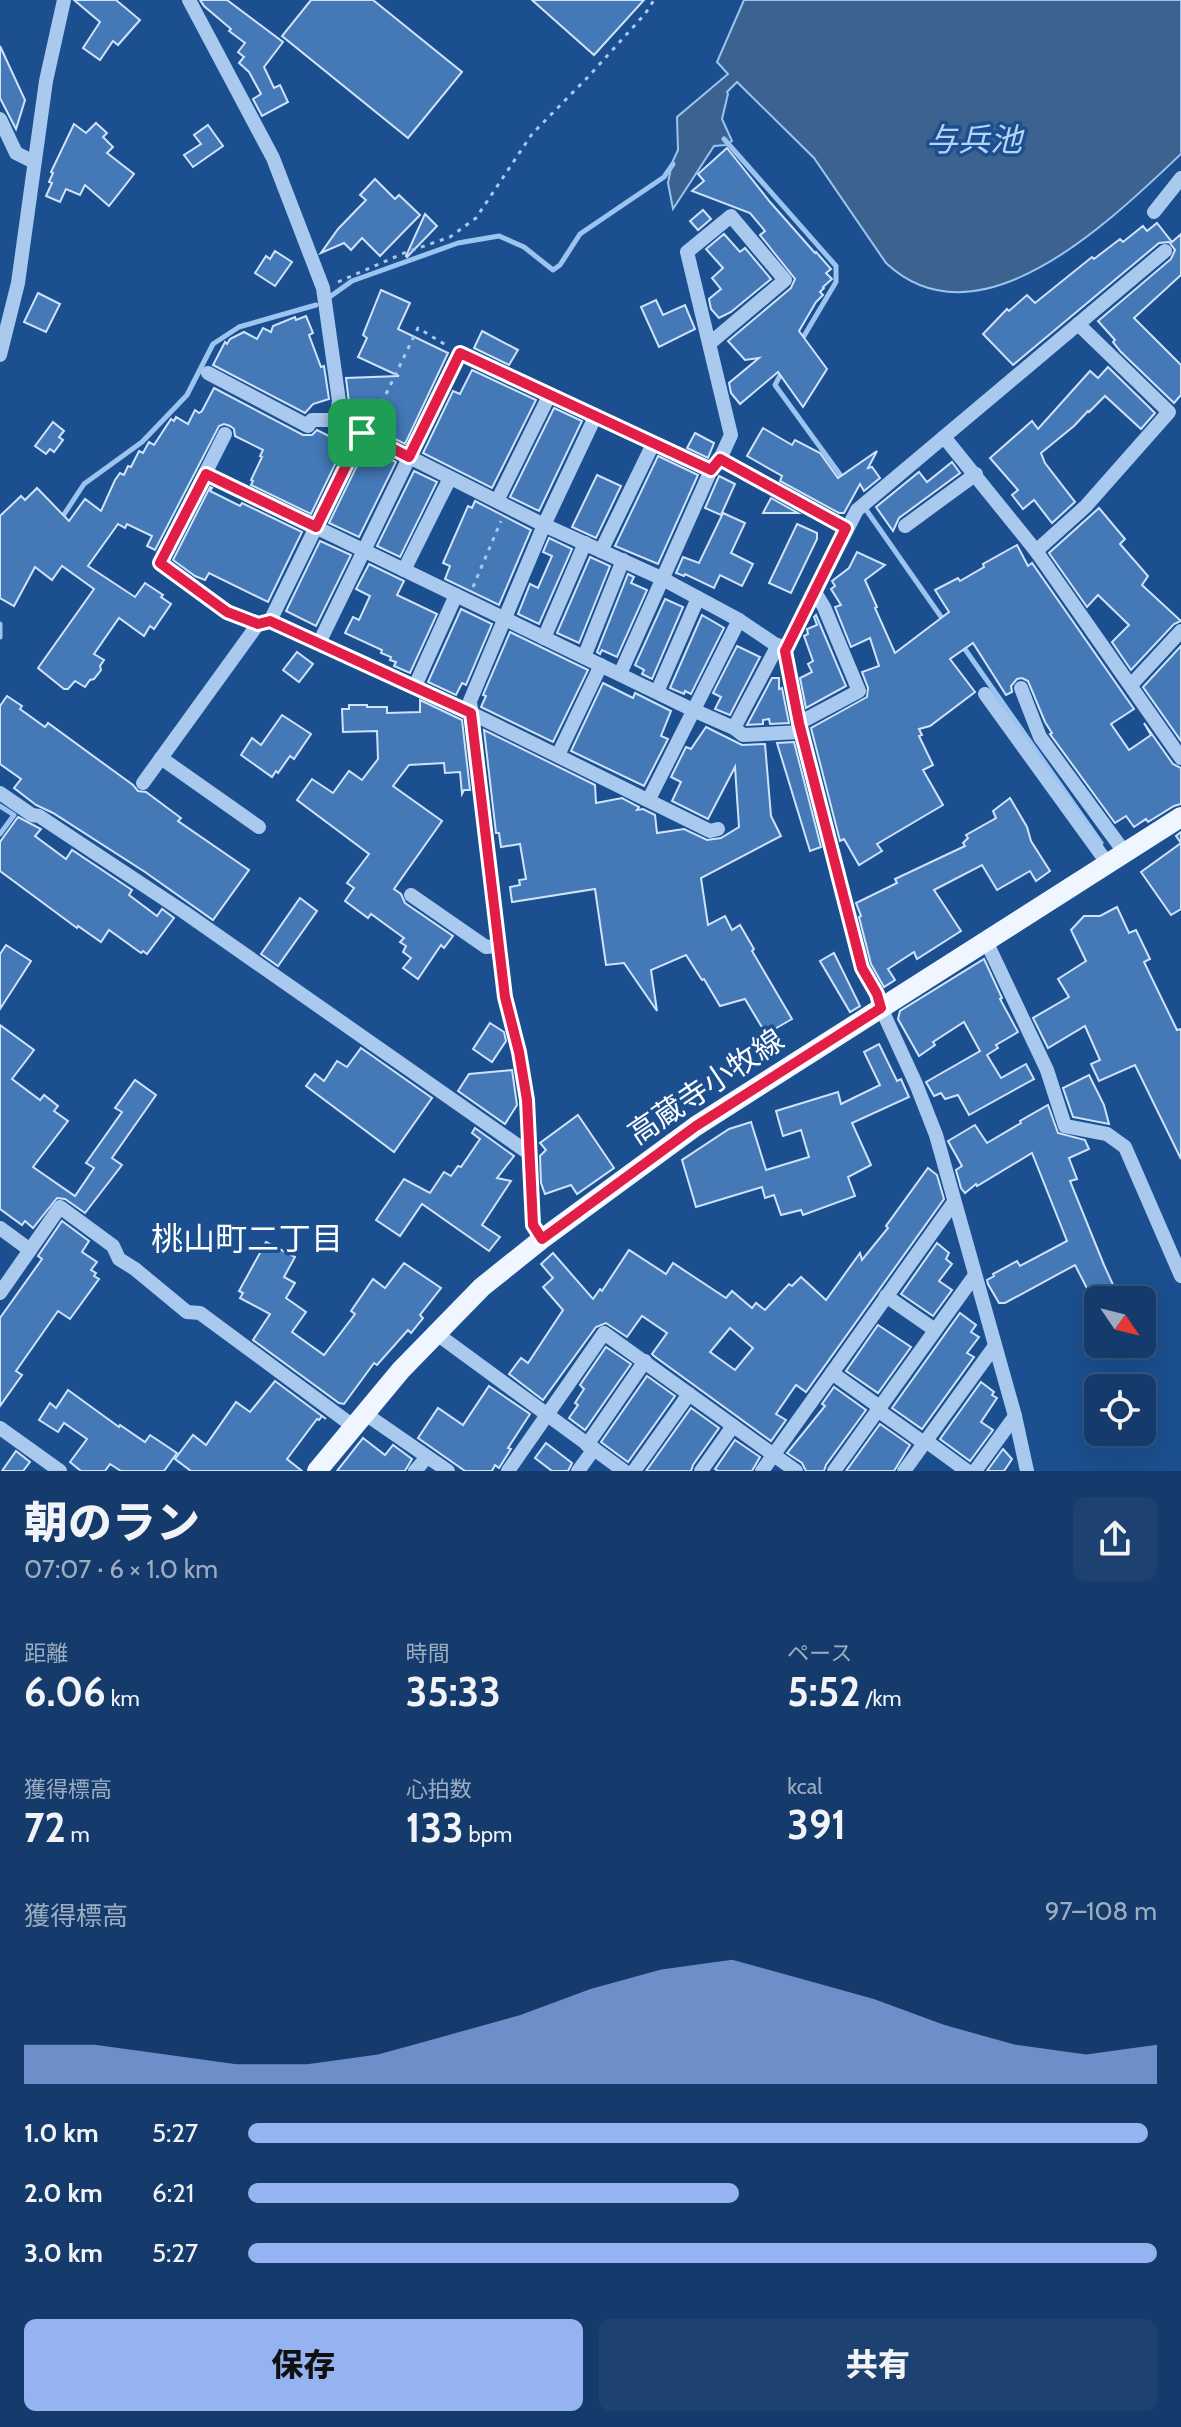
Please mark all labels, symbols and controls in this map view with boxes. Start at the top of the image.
water label: 与兵池 [926,120,1025,159]
pin [328,399,396,467]
icon: arrive [340,411,384,455]
street label: 高蔵寺小牧線 [621,1021,791,1152]
district label: 桃山町二丁目 [151,1219,343,1258]
north arrow [1084,1286,1156,1358]
map controls [1084,1286,1156,1446]
button: locate [1084,1374,1156,1446]
text: 朝のラン [24,1496,200,1549]
button: share [1073,1497,1157,1581]
text: 07:07 · 6 × 1.0 km [24,1553,218,1585]
text: 距離 [24,1640,68,1667]
text: 時間 [406,1640,450,1667]
text: ペース [787,1640,852,1667]
text: 6.06 [24,1667,106,1716]
text: 35:33 [406,1667,501,1716]
text: 5:52 [787,1667,860,1716]
text: km [106,1685,140,1712]
text: /km [860,1685,902,1712]
text: kcal [787,1773,822,1800]
text: 獲得標高 [24,1776,112,1803]
text: 心拍数 [406,1776,472,1803]
text: 391 [787,1800,846,1849]
text: 72 [24,1803,66,1852]
text: 133 [406,1803,464,1852]
text: m [66,1821,90,1848]
text: bpm [464,1821,512,1848]
text: 97–108 m [1045,1895,1157,1927]
text: 獲得標高 [24,1900,128,1932]
text: 1.0 km [24,2117,99,2149]
text: 5:27 [152,2117,198,2149]
text: 2.0 km [24,2177,103,2209]
text: 6:21 [152,2177,194,2209]
text: 3.0 km [24,2237,103,2269]
text: 5:27 [152,2237,198,2269]
button: 保存 [24,2319,583,2411]
button: 共有 [599,2319,1157,2411]

